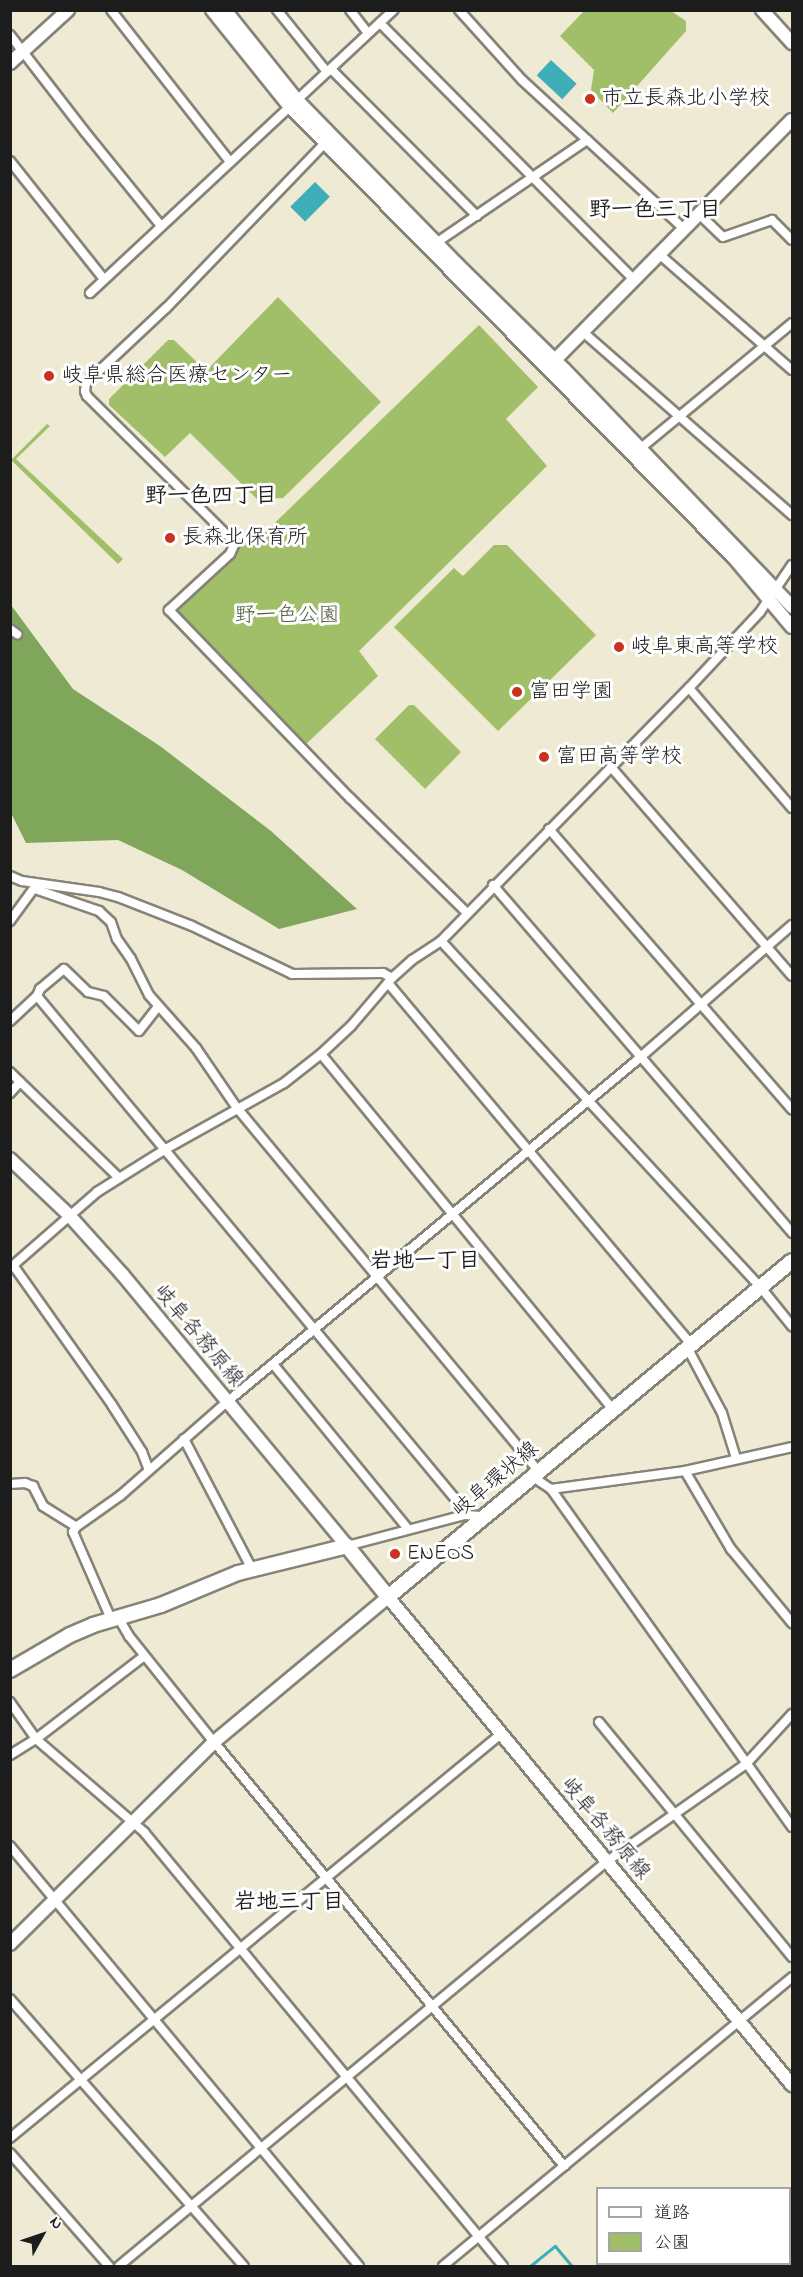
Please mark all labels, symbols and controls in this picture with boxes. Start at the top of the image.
place label: 市立長森北小学校 [602,86,770,112]
marker: 市立長森北小学校 [583,92,597,106]
district label: 野一色三丁目 [589,199,721,225]
place label: 岐阜県総合医療センター [62,363,293,389]
marker: 岐阜県総合医療センター [40,367,58,385]
district label: 野一色四丁目 [145,485,277,511]
place label: 長森北保育所 [182,525,308,551]
marker: 長森北保育所 [163,531,177,545]
park label: 野一色公園 [235,603,339,629]
place label: 岐阜東高等学校 [631,634,778,660]
marker: 岐阜東高等学校 [612,640,626,654]
place label: 富田学園 [529,679,613,705]
marker: 富田学園 [510,685,524,699]
place label: 富田高等学校 [556,744,682,770]
marker: 富田高等学校 [537,750,551,764]
district label: 岩地一丁目 [370,1250,480,1276]
street label: 岐阜各務原線 [148,1280,248,1392]
street label: 岐阜環状線 [448,1437,544,1523]
place label: ENEOS [407,1541,474,1567]
marker: ENEOS [388,1547,402,1561]
street label: 岐阜各務原線 [555,1773,655,1885]
district label: 岩地三丁目 [234,1891,344,1917]
legend [596,2187,791,2265]
text: 道路 [654,2201,690,2227]
north arrow [12,2205,72,2265]
text: N [43,2212,68,2235]
text: 公園 [654,2231,690,2257]

